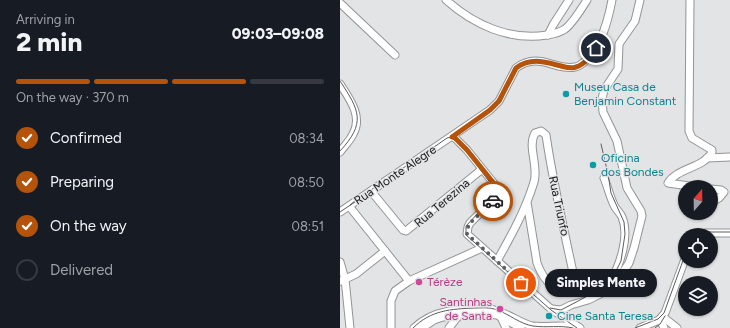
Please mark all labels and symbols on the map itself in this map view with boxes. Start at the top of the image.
pin [579,31,613,65]
place label: Museu Casa de Benjamin Constant [574,80,677,108]
marker: Museu Casa de Benjamin Constant [561,89,571,99]
street label: Rua Monte Alegre [351,142,439,208]
place label: Oficina dos Bondes [601,151,664,179]
marker: Oficina dos Bondes [588,160,598,170]
street label: Rua Triunfo [546,175,572,237]
street label: Rua Terezina [412,176,472,230]
north arrow [678,180,718,220]
courier [473,181,513,221]
pin [504,266,538,300]
callout: Simples Mente [545,269,657,297]
place label: Térèze [427,275,463,289]
marker: Térèze [414,277,424,287]
place label: Santinhas de Santa [439,295,492,323]
marker: Santinhas de Santa [495,304,505,314]
place label: Cine Santa Teresa [557,309,653,323]
marker: Cine Santa Teresa [544,311,554,321]

